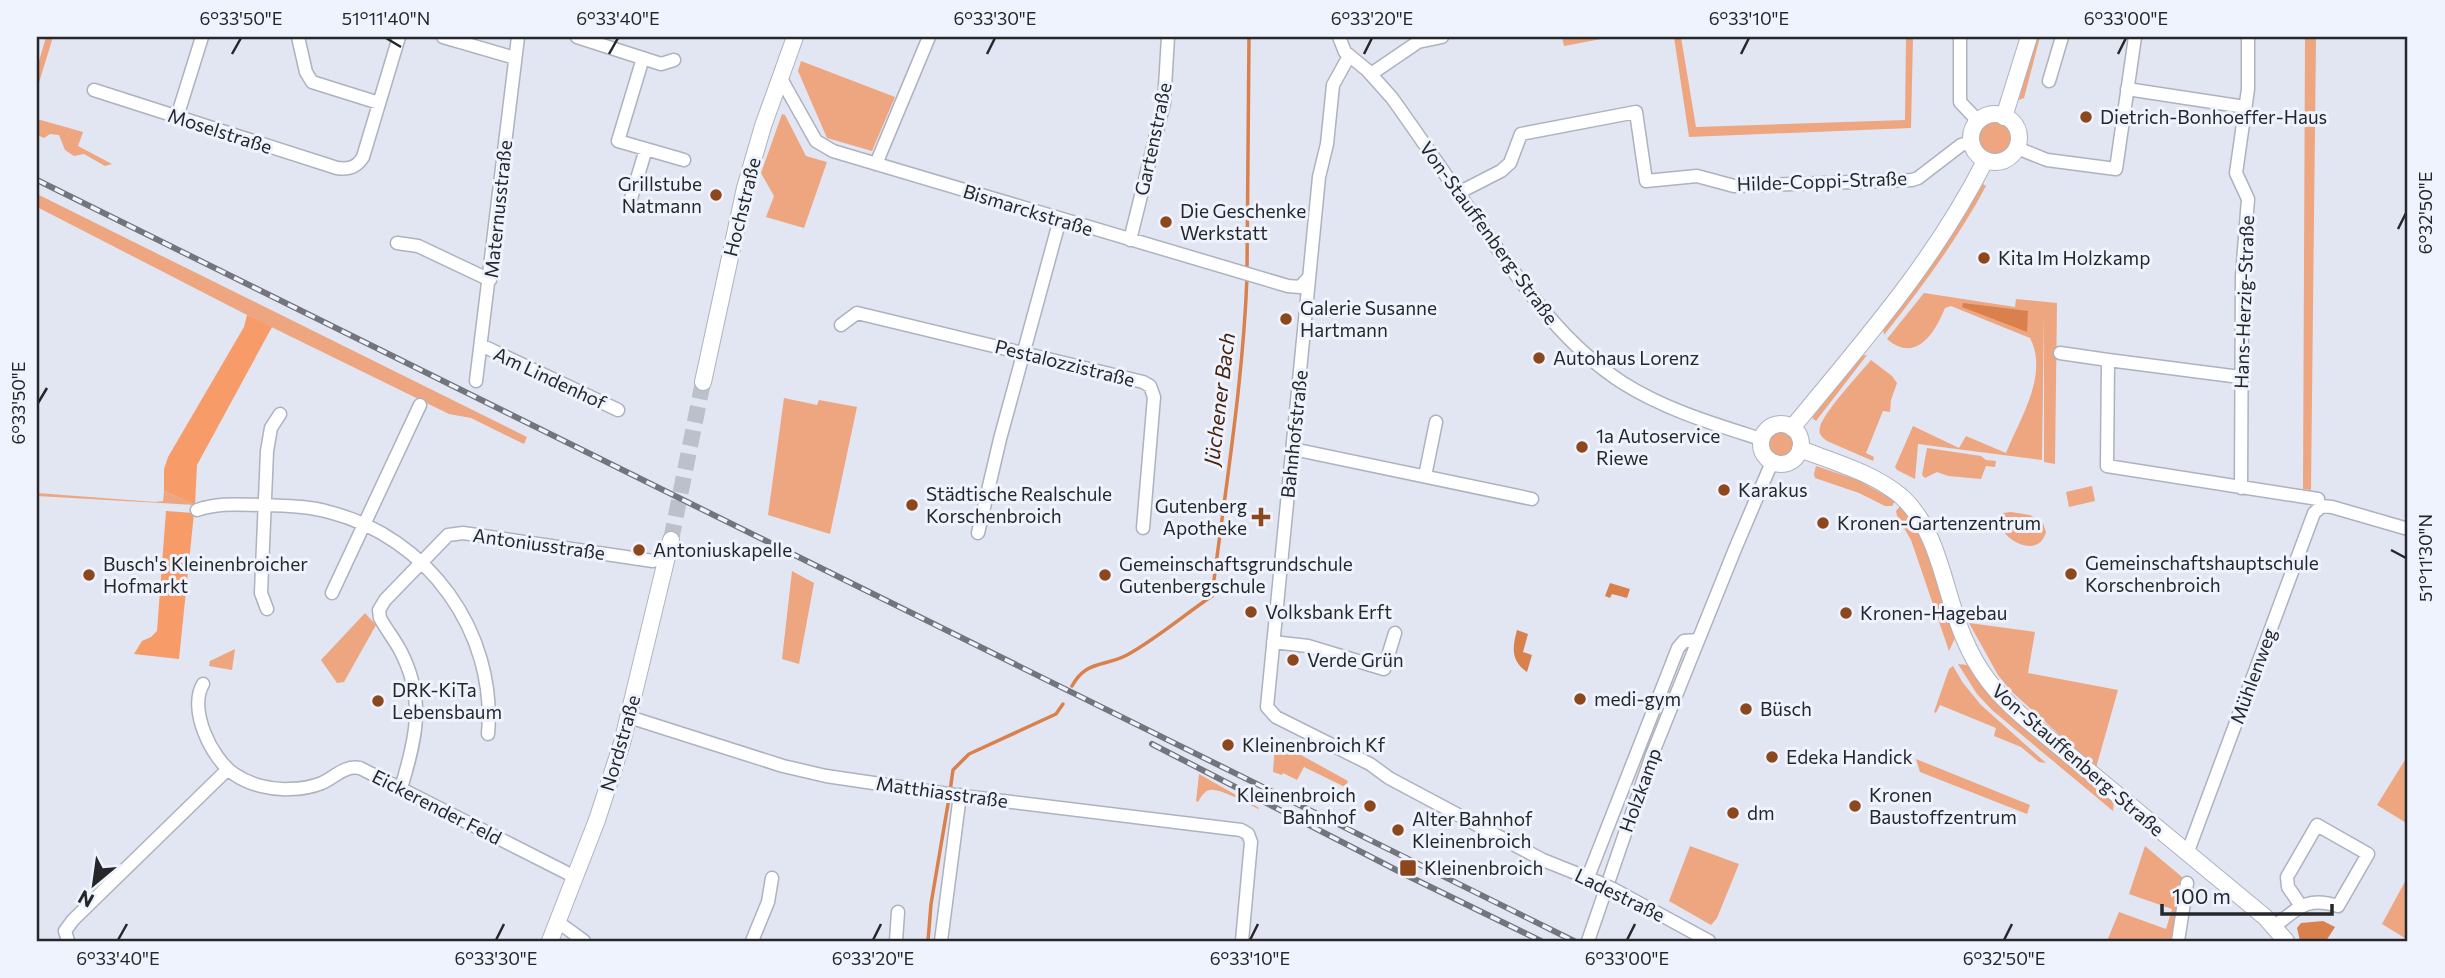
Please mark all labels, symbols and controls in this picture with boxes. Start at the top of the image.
text: 6°33'50"E [200,7,282,29]
text: 51°11'40"N [342,7,430,29]
text: 6°33'40"E [576,7,660,29]
text: 6°33'30"E [954,7,1036,29]
text: 6°33'20"E [1331,7,1413,29]
text: 6°33'10"E [1709,7,1789,29]
text: 6°33'00"E [2084,7,2168,29]
street label: Gartenstraße [1129,80,1176,198]
street label: Moselstraße [165,103,275,158]
place label: Dietrich-Bonhoeffer-Haus [2100,105,2327,128]
marker: Dietrich-Bonhoeffer-Haus [2078,109,2094,125]
street label: Von-Stauffenberg-Straße [1415,137,1564,329]
street label: Maternusstraße [479,139,516,279]
street label: Hochstraße [718,155,765,259]
street label: Hilde-Coppi-Straße [1736,166,1908,195]
place label: Grillstube Natmann [618,172,702,217]
text: 6°32'50"E [2414,172,2436,254]
street label: Bismarckstraße [960,179,1096,240]
marker: Grillstube Natmann [708,187,724,203]
place label: Die Geschenke Werkstatt [1180,199,1306,244]
marker: Die Geschenke Werkstatt [1158,214,1174,230]
street label: Hans-Herzig-Straße [2229,215,2258,389]
place label: Kita Im Holzkamp [1998,246,2150,269]
marker: Kita Im Holzkamp [1976,250,1992,266]
place label: Galerie Susanne Hartmann [1300,296,1437,341]
marker: Galerie Susanne Hartmann [1278,311,1294,327]
water label: Jüchener Bach [1198,331,1239,469]
street label: Pestalozzistraße [993,334,1137,391]
street label: Am Lindenhof [490,341,611,414]
place label: Autohaus Lorenz [1553,346,1699,369]
marker: Autohaus Lorenz [1531,350,1547,366]
text: 6°33'50"E [7,362,29,444]
street label: Bahnhofstraße [1275,369,1312,499]
place label: 1a Autoservice Riewe [1596,424,1720,469]
marker: 1a Autoservice Riewe [1574,439,1590,455]
place label: Karakus [1738,478,1808,501]
place label: Städtische Realschule Korschenbroich [926,482,1112,527]
marker: Karakus [1716,482,1732,498]
place label: Gutenberg Apotheke [1155,494,1247,539]
marker: Städtische Realschule Korschenbroich [904,497,920,513]
marker: Gutenberg Apotheke [1253,509,1269,525]
place label: Kronen-Gartenzentrum [1837,511,2041,534]
text: 51°11'30"N [2414,514,2436,602]
marker: Kronen-Gartenzentrum [1815,515,1831,531]
street label: Antoniusstraße [471,523,607,564]
place label: Antoniuskapelle [653,538,792,561]
marker: Antoniuskapelle [631,542,647,558]
place label: Gemeinschaftshauptschule Korschenbroich [2085,551,2319,596]
place label: Busch's Kleinenbroicher Hofmarkt [103,552,308,597]
place label: Gemeinschaftsgrundschule Gutenbergschule [1119,552,1353,597]
marker: Gemeinschaftshauptschule Korschenbroich [2063,566,2079,582]
marker: Busch's Kleinenbroicher Hofmarkt [81,567,97,583]
marker: Gemeinschaftsgrundschule Gutenbergschule [1097,567,1113,583]
place label: Volksbank Erft [1265,600,1392,623]
place label: Kronen-Hagebau [1860,601,2007,624]
marker: Volksbank Erft [1243,604,1259,620]
marker: Kronen-Hagebau [1838,605,1854,621]
street label: Mühlenweg [2225,625,2280,727]
place label: Verde Grün [1307,648,1404,671]
marker: Verde Grün [1285,652,1301,668]
place label: DRK-KiTa Lebensbaum [392,678,502,723]
street label: Von-Stauffenberg-Straße [1988,679,2169,841]
place label: medi-gym [1594,687,1681,710]
marker: medi-gym [1572,691,1588,707]
street label: Nordstraße [595,692,644,794]
marker: DRK-KiTa Lebensbaum [370,693,386,709]
place label: Büsch [1760,697,1812,720]
marker: Büsch [1738,701,1754,717]
place label: Kleinenbroich Kf [1242,733,1386,756]
marker: Kleinenbroich Kf [1220,737,1236,753]
street label: Holzkamp [1614,745,1665,835]
place label: Edeka Handick [1786,745,1913,768]
marker: Edeka Handick [1764,749,1780,765]
street label: Eickerender Feld [369,764,506,849]
street label: Matthiasstraße [875,771,1010,812]
place label: Kleinenbroich Bahnhof [1237,783,1356,828]
place label: Kronen Baustoffzentrum [1869,783,2017,828]
marker: Kleinenbroich Bahnhof [1362,798,1378,814]
marker: Kronen Baustoffzentrum [1847,798,1863,814]
place label: dm [1747,801,1775,824]
marker: dm [1725,805,1741,821]
place label: Alter Bahnhof Kleinenbroich [1412,807,1533,852]
marker: Alter Bahnhof Kleinenbroich [1390,822,1406,838]
north arrow [60,848,130,918]
place label: Kleinenbroich [1424,856,1543,879]
marker: Kleinenbroich [1398,858,1418,878]
street label: Ladestraße [1572,863,1669,926]
scale bar [2162,873,2331,917]
text: 100 m [2172,883,2231,908]
text: N [74,886,97,913]
text: 6°33'40"E [76,947,160,969]
text: 6°33'30"E [455,947,537,969]
text: 6°33'20"E [832,947,914,969]
text: 6°33'10"E [1210,947,1290,969]
text: 6°33'00"E [1585,947,1669,969]
text: 6°32'50"E [1963,947,2045,969]

